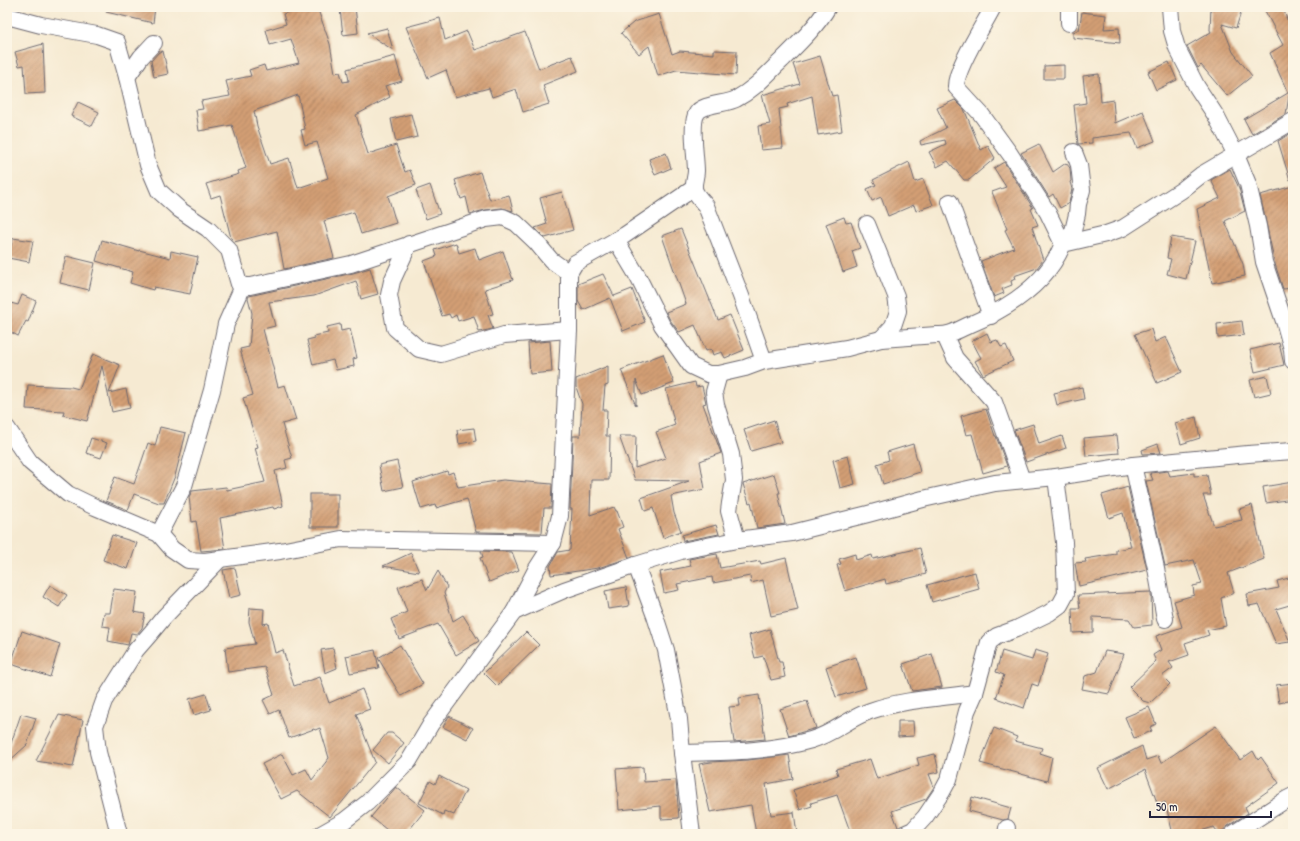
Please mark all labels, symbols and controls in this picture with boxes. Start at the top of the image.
scale bar [1150,793,1271,819]
text: 50 m [1156,798,1177,815]

